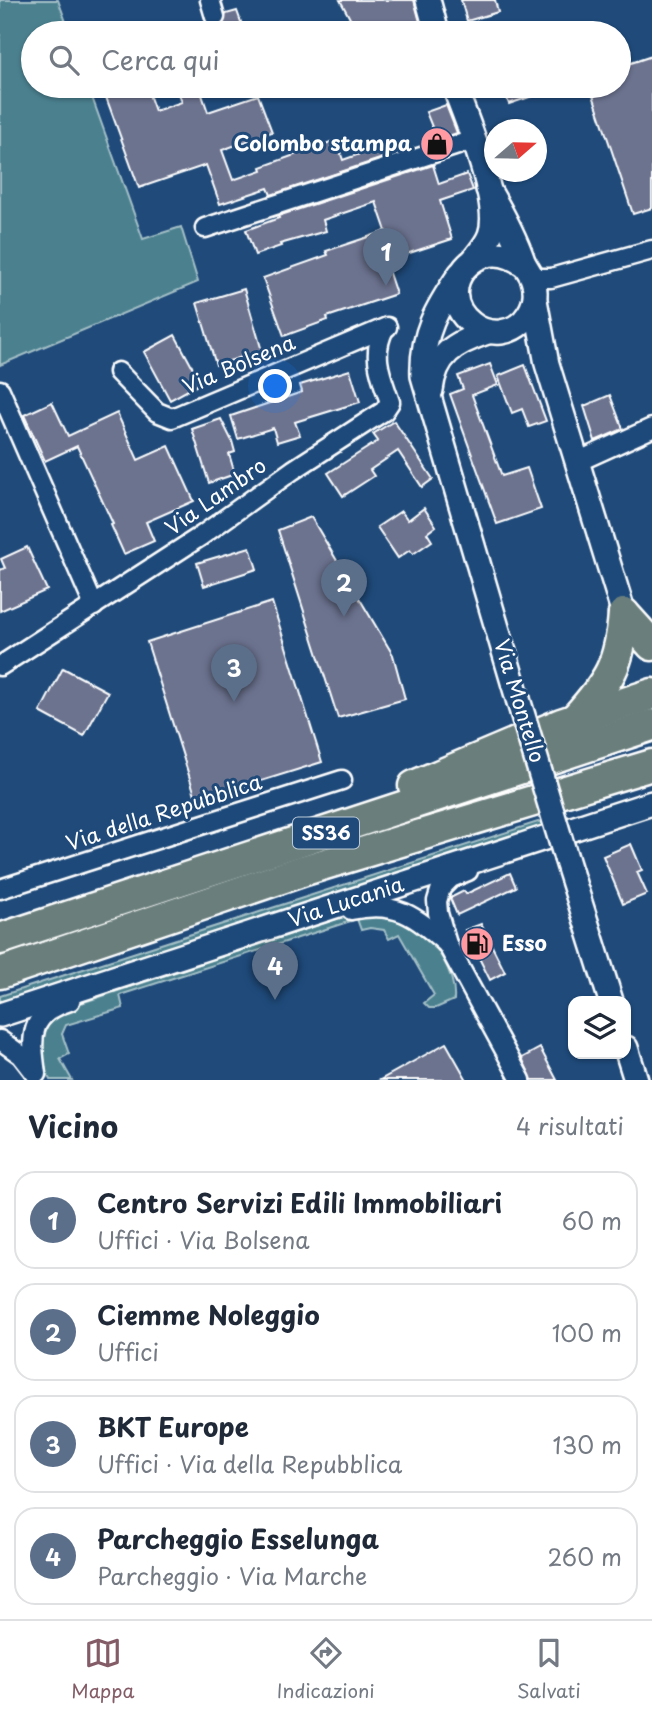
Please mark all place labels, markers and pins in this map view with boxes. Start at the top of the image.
shop icon: Colombo stampa [418,125,456,163]
place label: Colombo stampa [233,126,413,158]
pin: 1 [363,228,409,286]
pin: 2 [321,559,367,617]
pin: 3 [211,644,257,702]
fuel station icon: Esso [458,925,496,963]
place label: Esso [502,926,547,958]
pin: 4 [252,942,298,1000]

